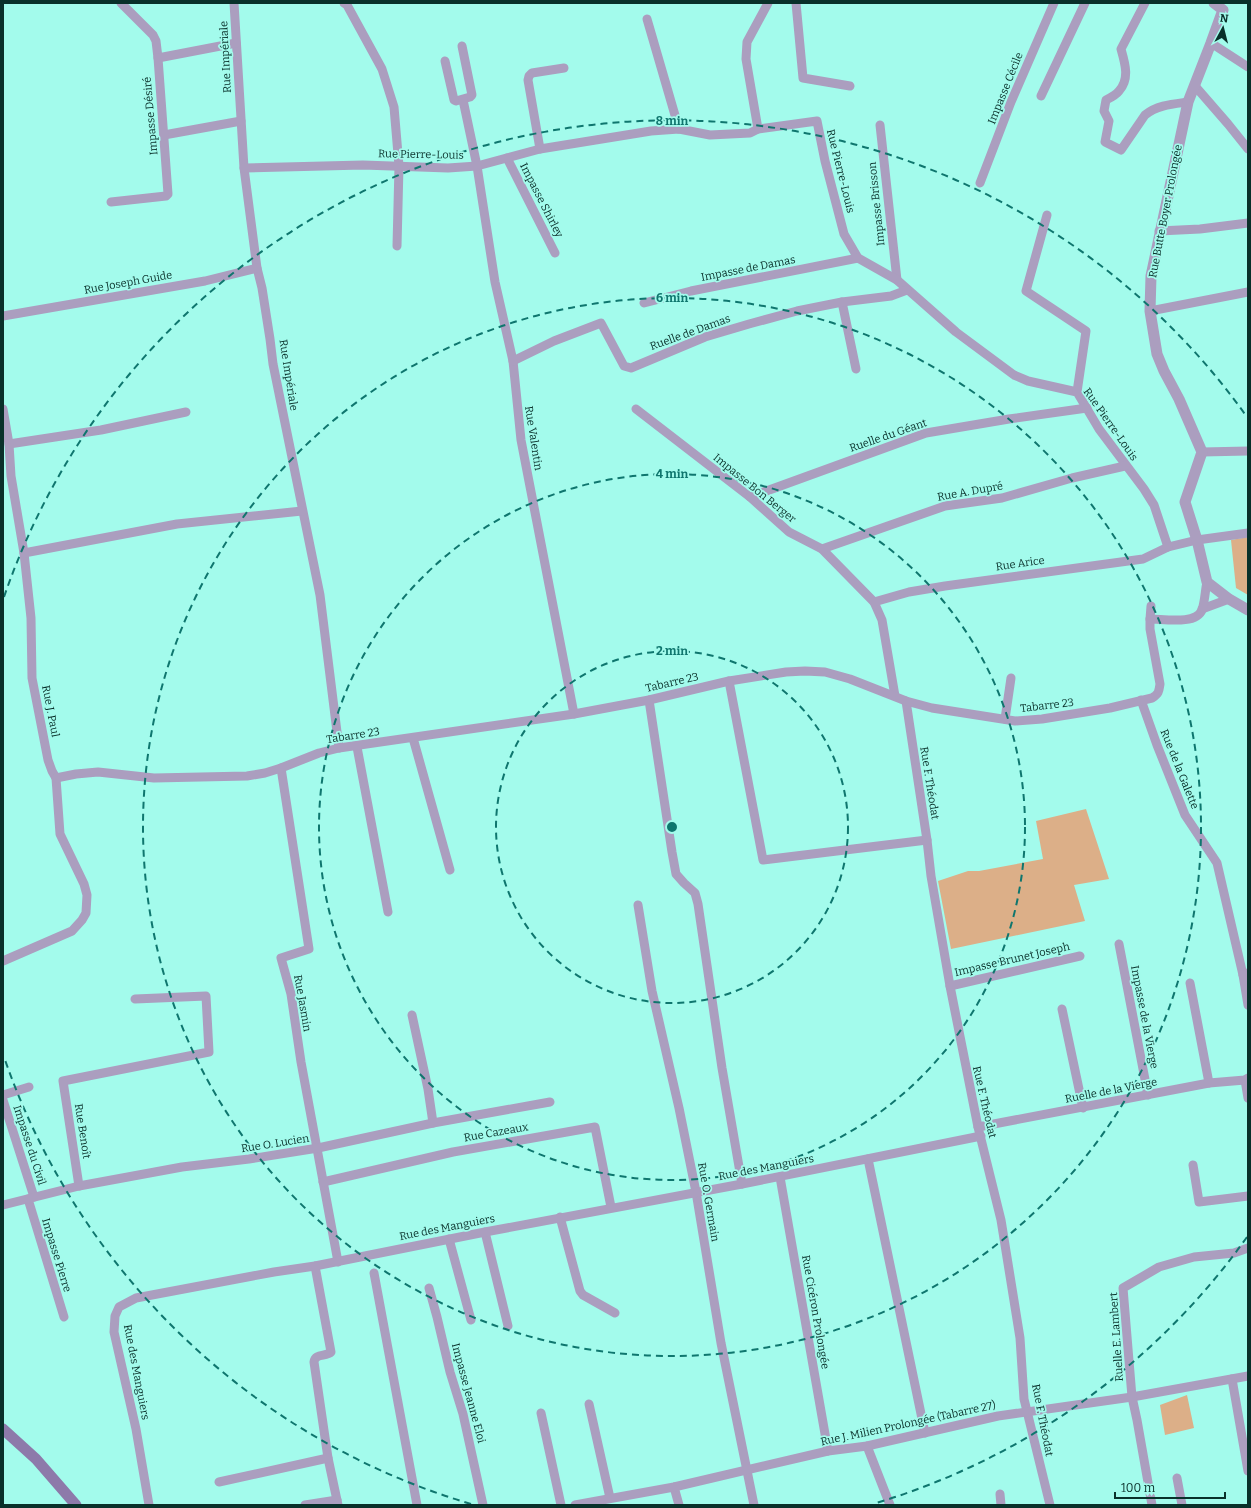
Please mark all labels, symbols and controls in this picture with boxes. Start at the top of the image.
north arrow [1203,8,1243,48]
text: N [1219,12,1230,26]
street label: Rue Impériale [217,21,234,93]
street label: Impasse Cécile [985,50,1026,126]
street label: Impasse Désiré [141,76,160,156]
text: 8 min [656,114,688,128]
street label: Rue Pierre-Louis [824,128,857,214]
street label: Rue Butte Boyer Prolongée [1146,143,1185,279]
street label: Rue Pierre-Louis [378,147,464,162]
street label: Impasse Shirley [517,161,566,240]
street label: Impasse Brisson [866,161,887,247]
street label: Impasse de Damas [700,253,796,284]
street label: Rue Joseph Guide [83,268,173,297]
text: 6 min [656,291,688,305]
street label: Ruelle de Damas [648,312,732,353]
street label: Rue Impériale [276,338,301,412]
street label: Rue Pierre-Louis [1081,385,1141,463]
street label: Rue Valentin [522,405,545,471]
street label: Ruelle du Géant [848,416,929,455]
street label: Impasse Bon Berger [711,451,799,526]
text: 4 min [656,467,688,481]
street label: Rue A. Dupré [936,479,1004,504]
street label: Rue Arice [995,554,1045,573]
text: 2 min [656,644,688,658]
street label: Tabarre 23 [644,670,700,695]
street label: Rue J. Paul [39,684,62,738]
street label: Tabarre 23 [1019,696,1075,715]
street label: Tabarre 23 [325,725,381,746]
street label: Rue de la Galette [1158,727,1201,811]
street label: Rue F. Théodat [917,746,942,820]
centre of rings [665,820,679,834]
street label: Impasse Brunet Joseph [953,940,1071,979]
street label: Impasse de la Vierge [1128,964,1161,1070]
street label: Rue Jasmin [291,974,314,1033]
street label: Rue F. Théodat [970,1065,999,1139]
street label: Ruelle de la Vierge [1064,1075,1158,1106]
street label: Rue Benoît [72,1103,93,1160]
street label: Impasse du Civil [10,1104,49,1187]
street label: Rue Cazeaux [463,1120,529,1145]
street label: Rue O. Lucien [240,1132,310,1155]
street label: Rue des Manguiers [717,1152,815,1183]
street label: Rue O. Germain [695,1162,722,1243]
street label: Rue des Manguiers [398,1212,496,1243]
street label: Impasse Pierre [39,1217,74,1294]
street label: Rue Cicéron Prolongée [799,1254,832,1370]
street label: Ruelle E. Lambert [1107,1292,1126,1382]
street label: Rue des Manguiers [121,1323,152,1421]
street label: Impasse Jeanne Eloi [449,1342,488,1445]
street label: Rue F. Théodat [1029,1383,1056,1457]
street label: Rue J. Milien Prolongée (Tabarre 27) [819,1399,997,1448]
scale bar [1115,1474,1225,1500]
text: 100 m [1121,1481,1156,1495]

